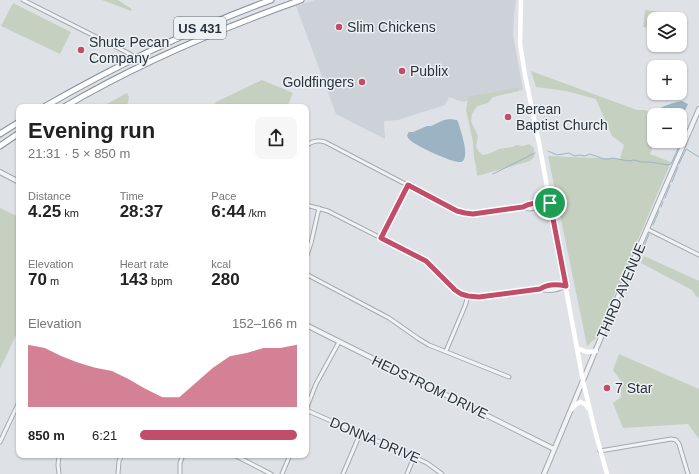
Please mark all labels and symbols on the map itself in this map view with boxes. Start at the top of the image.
road number: US 431 [174,17,226,39]
place label: Slim Chickens [347,19,436,35]
marker: Slim Chickens [334,22,344,32]
place label: Shute Pecan Company [89,34,169,66]
marker: Shute Pecan Company [76,45,86,55]
place label: Publix [410,63,448,79]
marker: Publix [397,66,407,76]
place label: Goldfingers [282,74,354,90]
marker: Goldfingers [357,77,367,87]
place label: Berean Baptist Church [516,101,608,133]
marker: Berean Baptist Church [503,112,513,122]
pin [533,186,567,220]
street label: THIRD AVENUE [594,241,648,341]
street label: HEDSTROM DRIVE [370,352,490,422]
place label: 7 Star [615,380,653,396]
marker: 7 Star [602,383,612,393]
street label: DONNA DRIVE [327,414,423,466]

